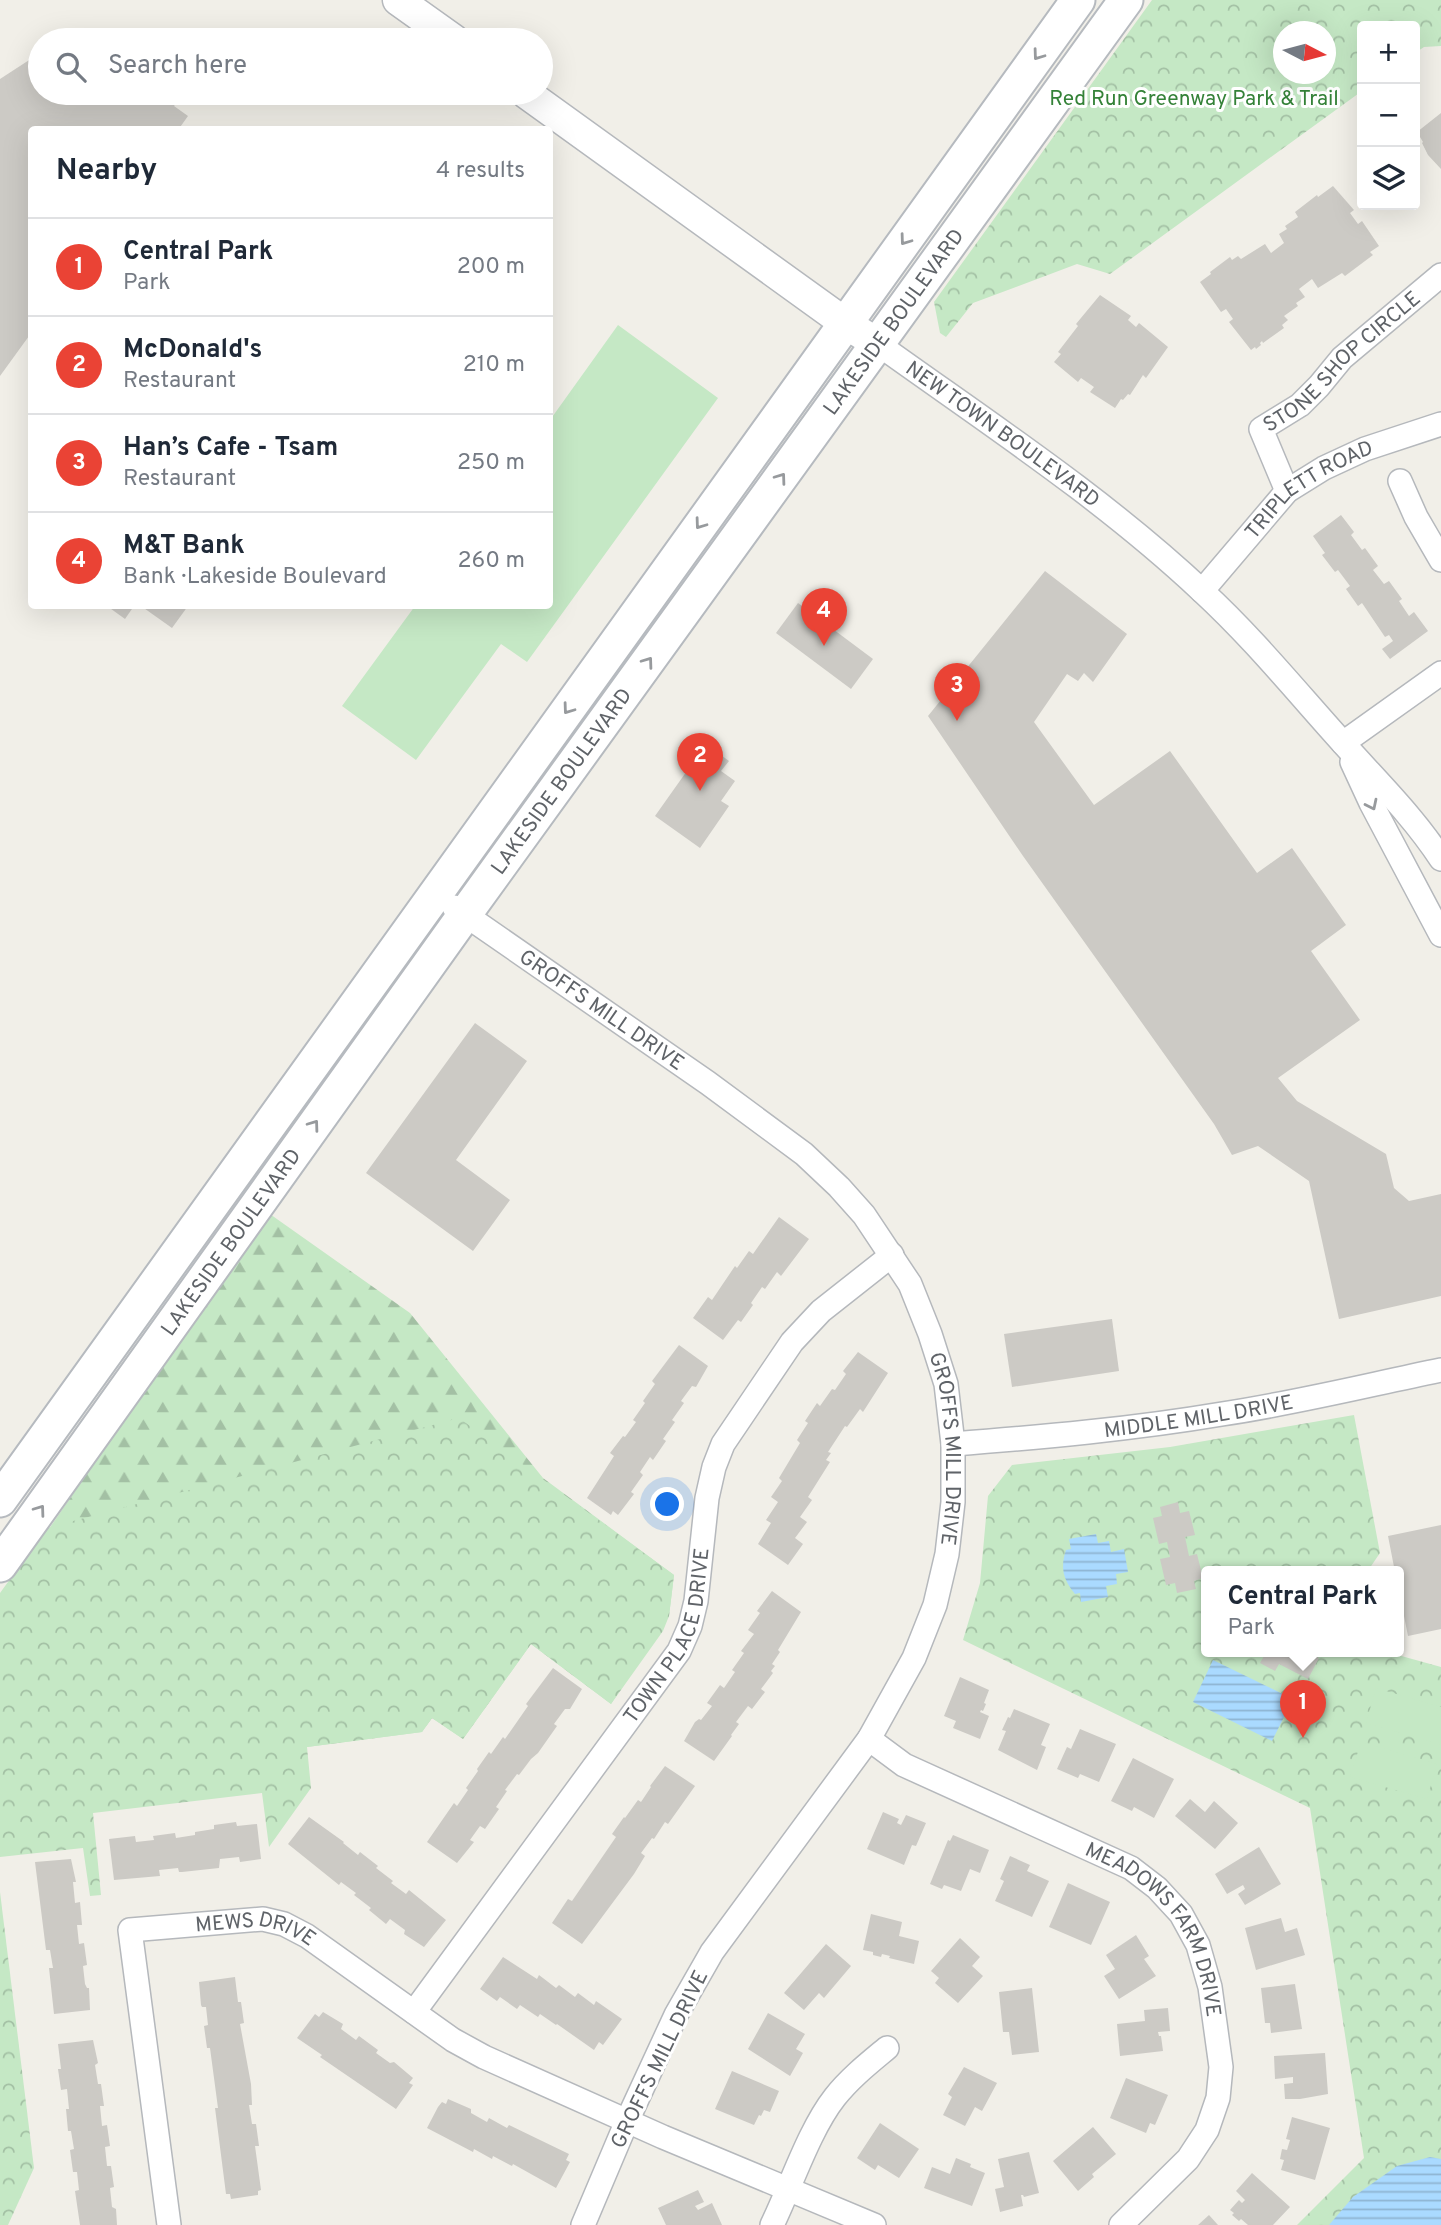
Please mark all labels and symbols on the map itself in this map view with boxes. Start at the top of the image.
north arrow [1273,21,1336,84]
one-way arrow [1034,47,1046,60]
park label: Red Run Greenway Park & Trail [1049,86,1339,113]
street label: LAKESIDE BOULEVARD [818,224,971,421]
one-way arrow [901,232,913,245]
street label: STONE SHOP CIRCLE [1259,286,1427,439]
street label: NEW TOWN BOULEVARD [900,356,1105,514]
street label: TRIPLETT ROAD [1240,435,1377,545]
one-way arrow [773,473,785,486]
one-way arrow [696,516,709,529]
pin: 4 [801,588,847,646]
one-way arrow [639,657,652,670]
pin: 3 [934,663,980,721]
street label: LAKESIDE BOULEVARD [486,683,639,881]
one-way arrow [563,701,576,713]
pin: 2 [677,733,723,791]
one-way arrow [1364,798,1378,810]
street label: GROFFS MILL DRIVE [513,944,689,1077]
one-way arrow [306,1120,318,1133]
street label: LAKESIDE BOULEVARD [156,1144,308,1342]
street label: GROFFS MILL DRIVE [922,1349,966,1547]
street label: MIDDLE MILL DRIVE [1102,1390,1296,1445]
your location [650,1487,684,1521]
one-way arrow [32,1505,44,1518]
street label: TOWN PLACE DRIVE [618,1546,717,1729]
pin: 1 [1280,1680,1326,1738]
street label: MEADOWS FARM DRIVE [1080,1837,1226,2019]
street label: MEWS DRIVE [194,1906,321,1953]
street label: GROFFS MILL DRIVE [605,1966,715,2153]

